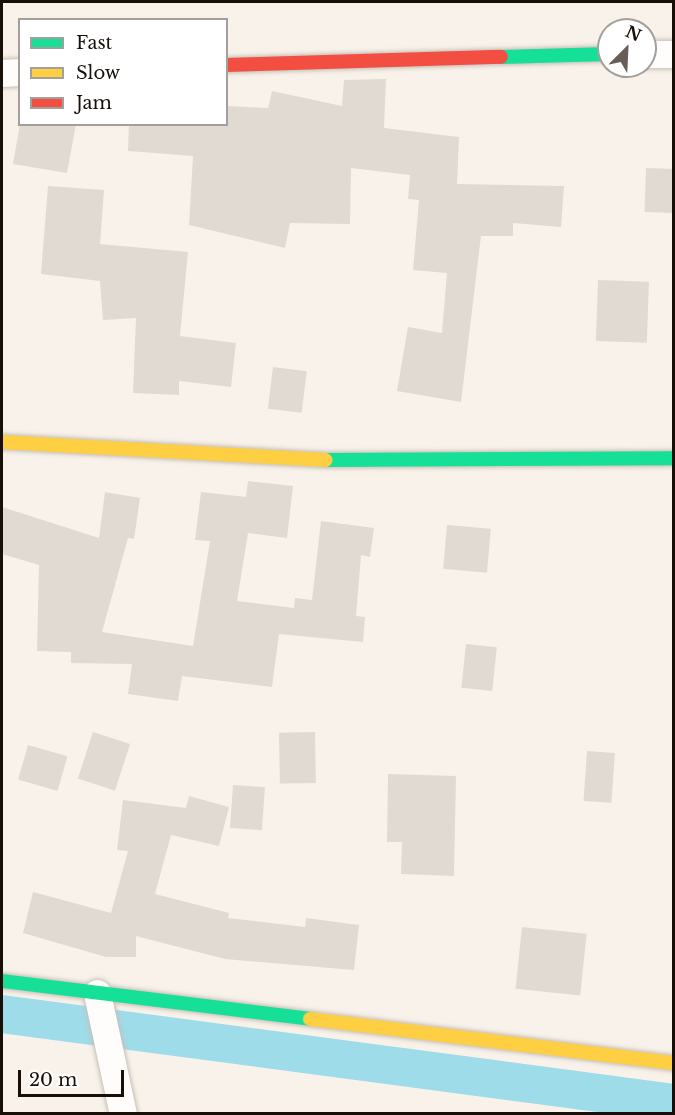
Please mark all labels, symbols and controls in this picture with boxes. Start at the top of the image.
legend [18,18,228,126]
north arrow [597,18,657,78]
text: N [623,21,644,46]
text: Fast [76,32,112,54]
text: Slow [76,62,120,84]
text: Jam [76,92,112,114]
scale bar [21,1058,128,1096]
text: 20 m [29,1069,77,1091]

